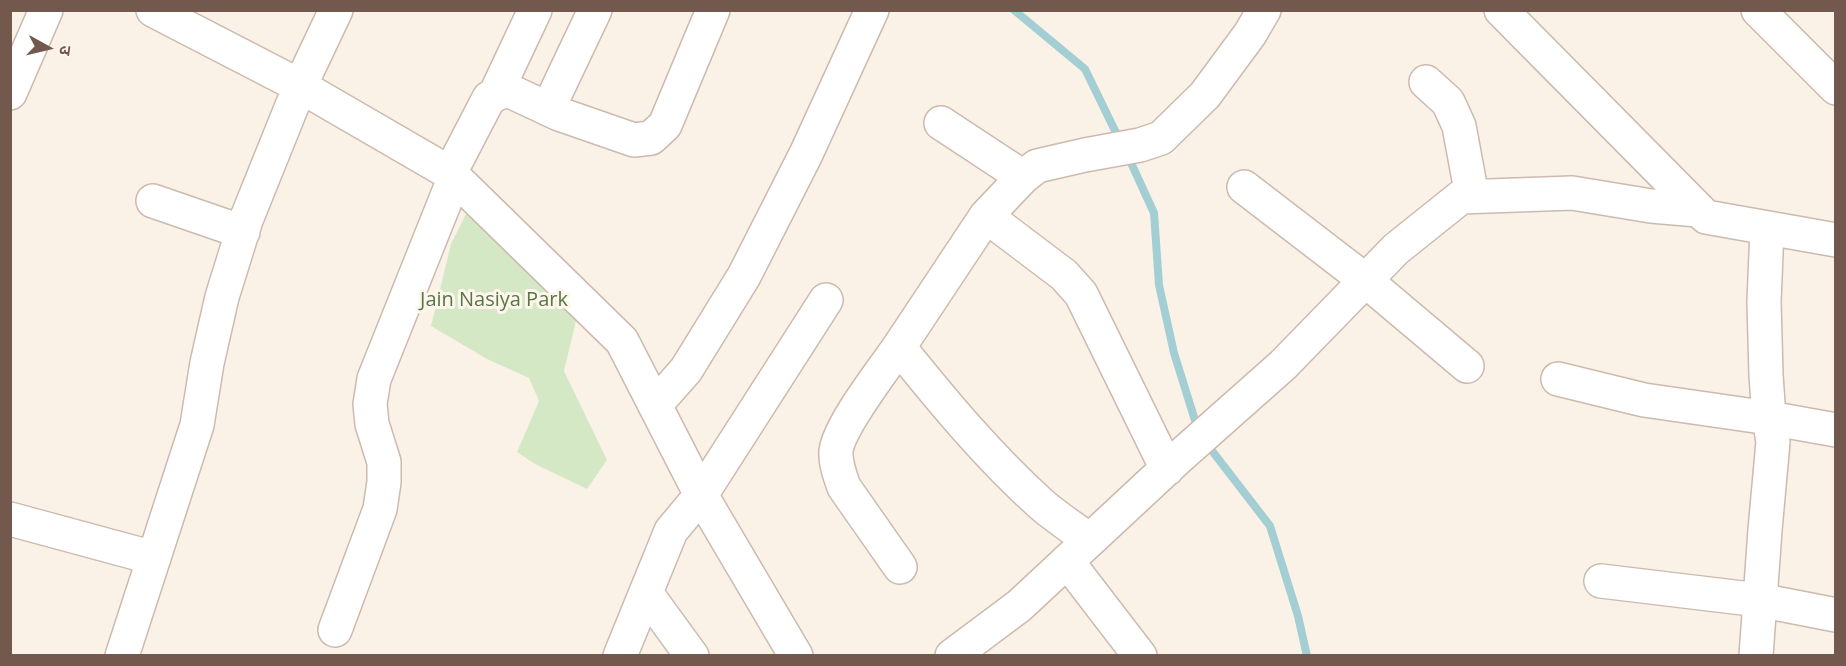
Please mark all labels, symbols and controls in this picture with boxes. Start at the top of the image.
north arrow [18,18,78,78]
text: उ [54,44,77,57]
park label: Jain Nasiya Park [420,288,568,312]

